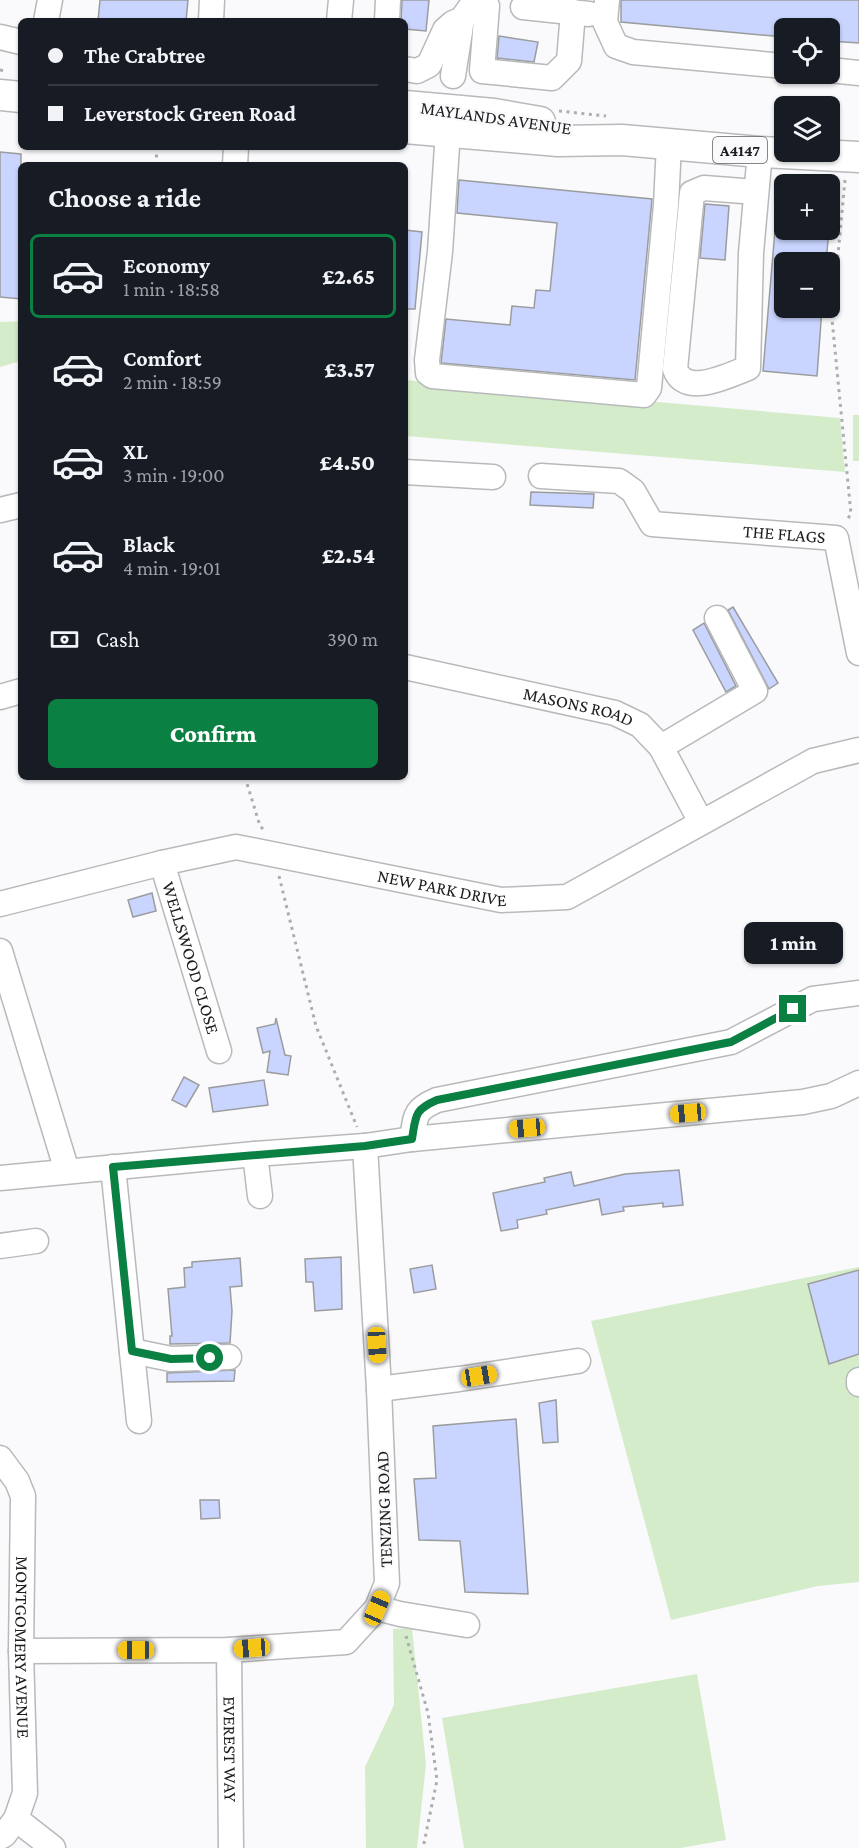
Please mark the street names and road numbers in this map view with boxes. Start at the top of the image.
street label: MAYLANDS AVENUE [419,98,573,139]
road number: A4147 [713,137,767,163]
street label: THE FLAGS [742,521,826,547]
street label: MASONS ROAD [521,683,637,731]
street label: NEW PARK DRIVE [376,866,507,910]
street label: WELLSWOOD CLOSE [158,879,223,1036]
street label: TENZING ROAD [372,1450,396,1568]
street label: MONTGOMERY AVENUE [11,1556,33,1739]
street label: EVEREST WAY [219,1696,241,1802]

